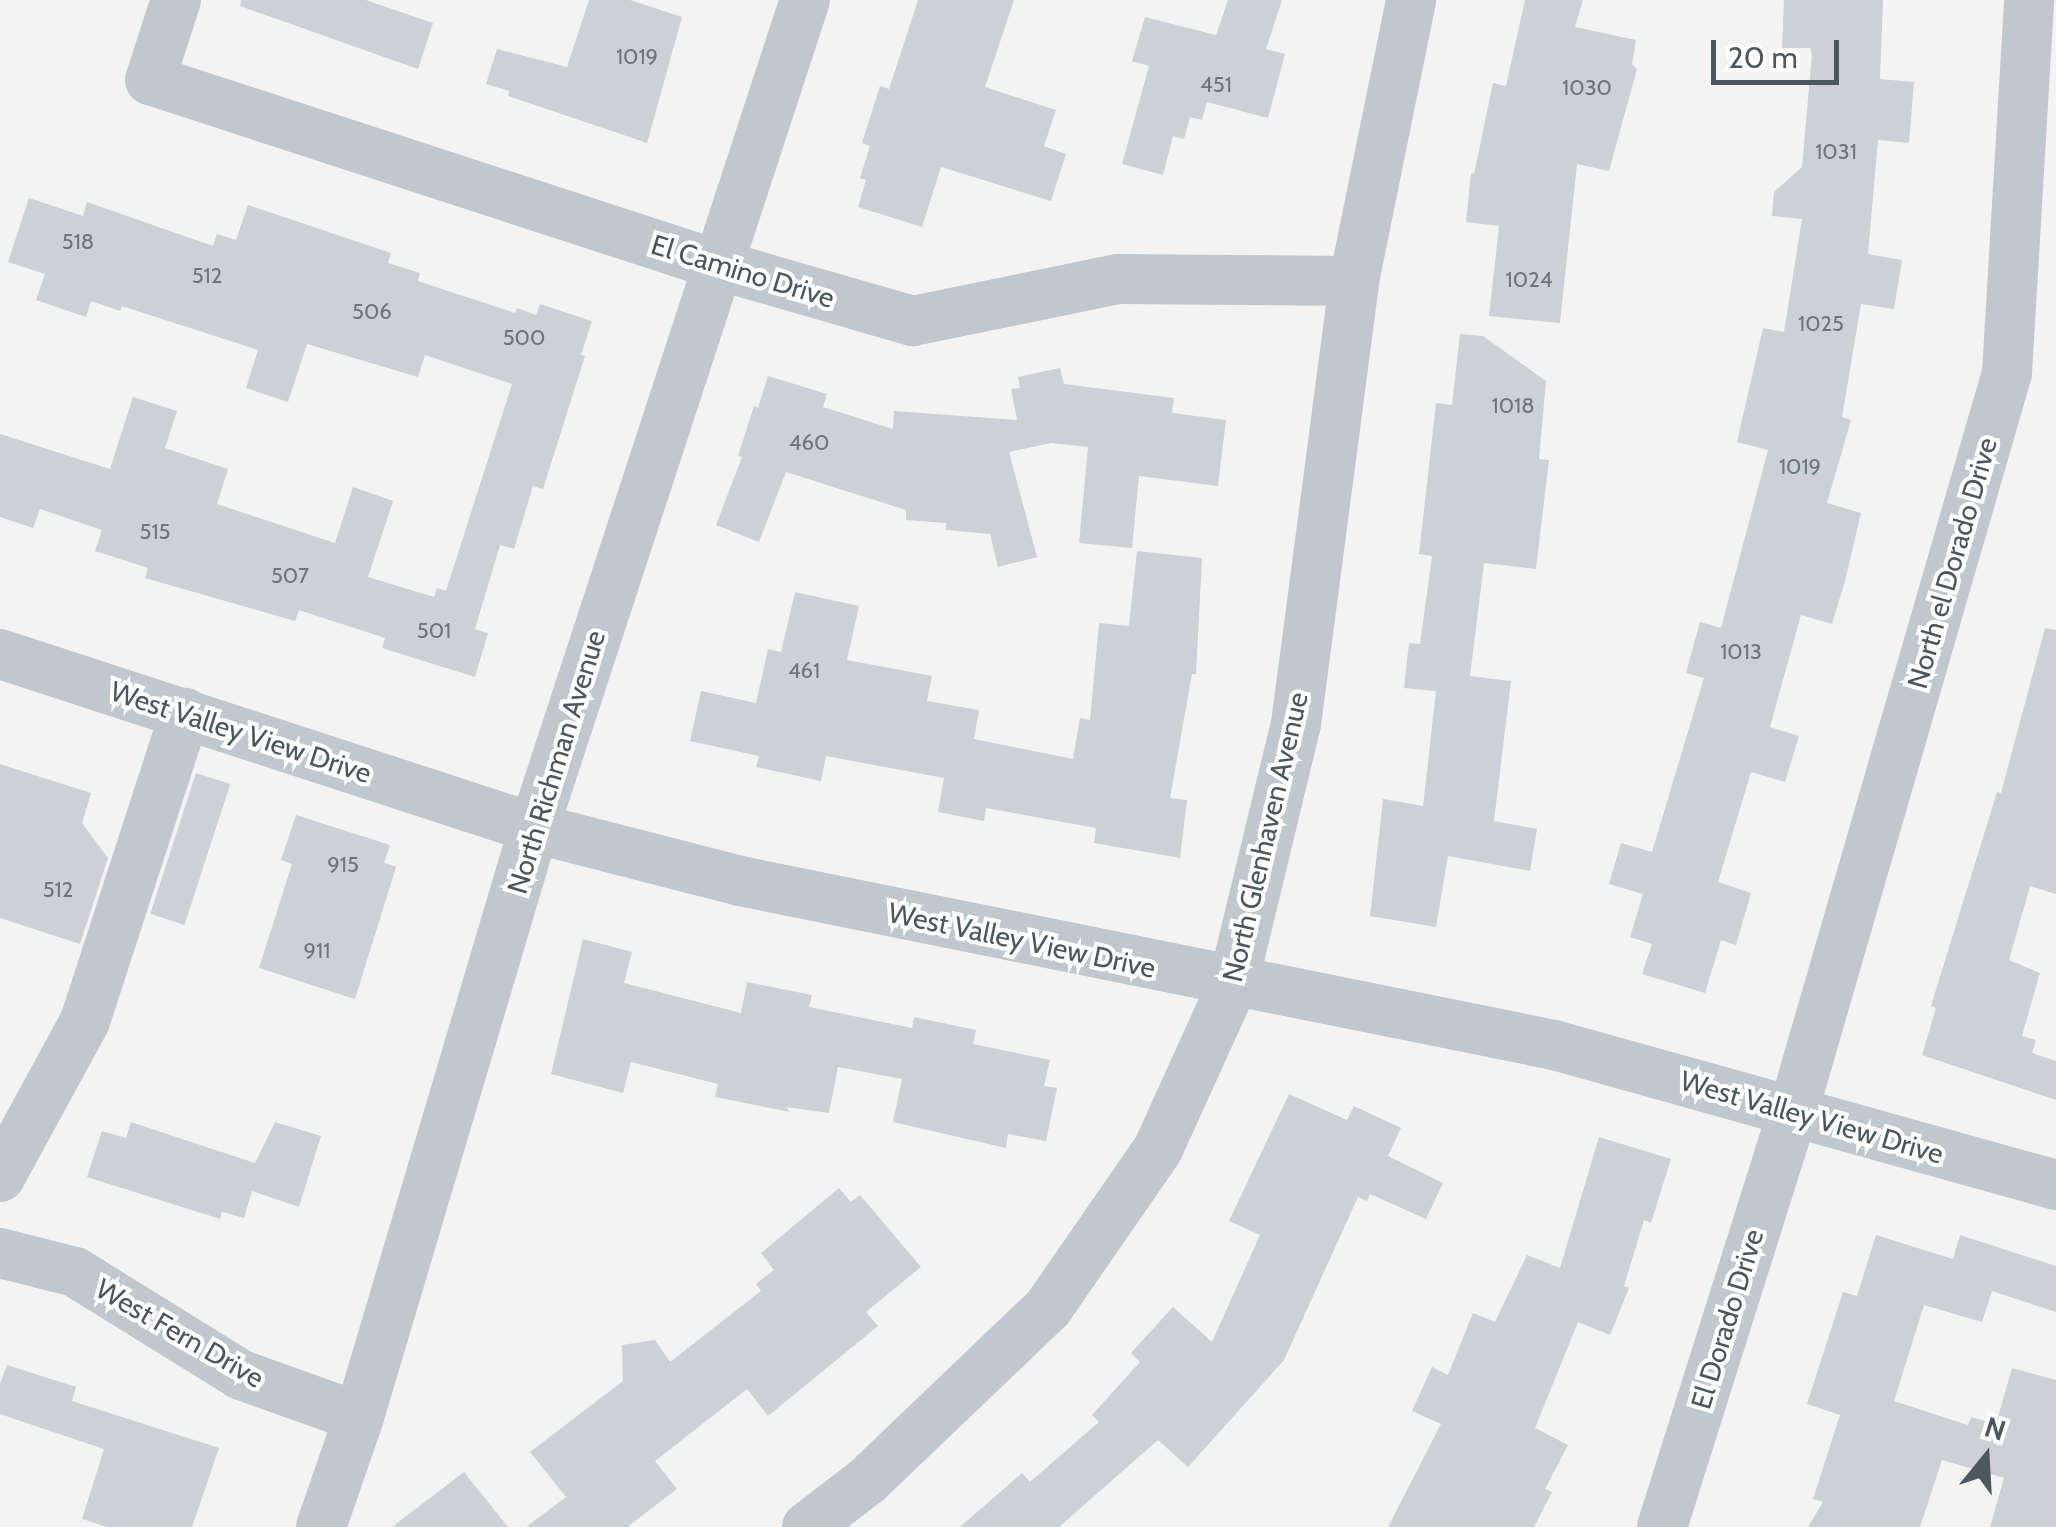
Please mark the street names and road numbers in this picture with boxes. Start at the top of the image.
street label: El Camino Drive [647,227,839,315]
street label: North el Dorado Drive [1900,434,2004,692]
street label: North Richman Avenue [500,626,612,898]
street label: West Valley View Drive [106,674,376,790]
street label: North Glenhaven Avenue [1215,689,1315,985]
street label: West Valley View Drive [885,895,1159,985]
street label: West Valley View Drive [1677,1063,1947,1171]
street label: El Dorado Drive [1684,1225,1770,1413]
street label: West Fern Drive [90,1271,270,1395]

